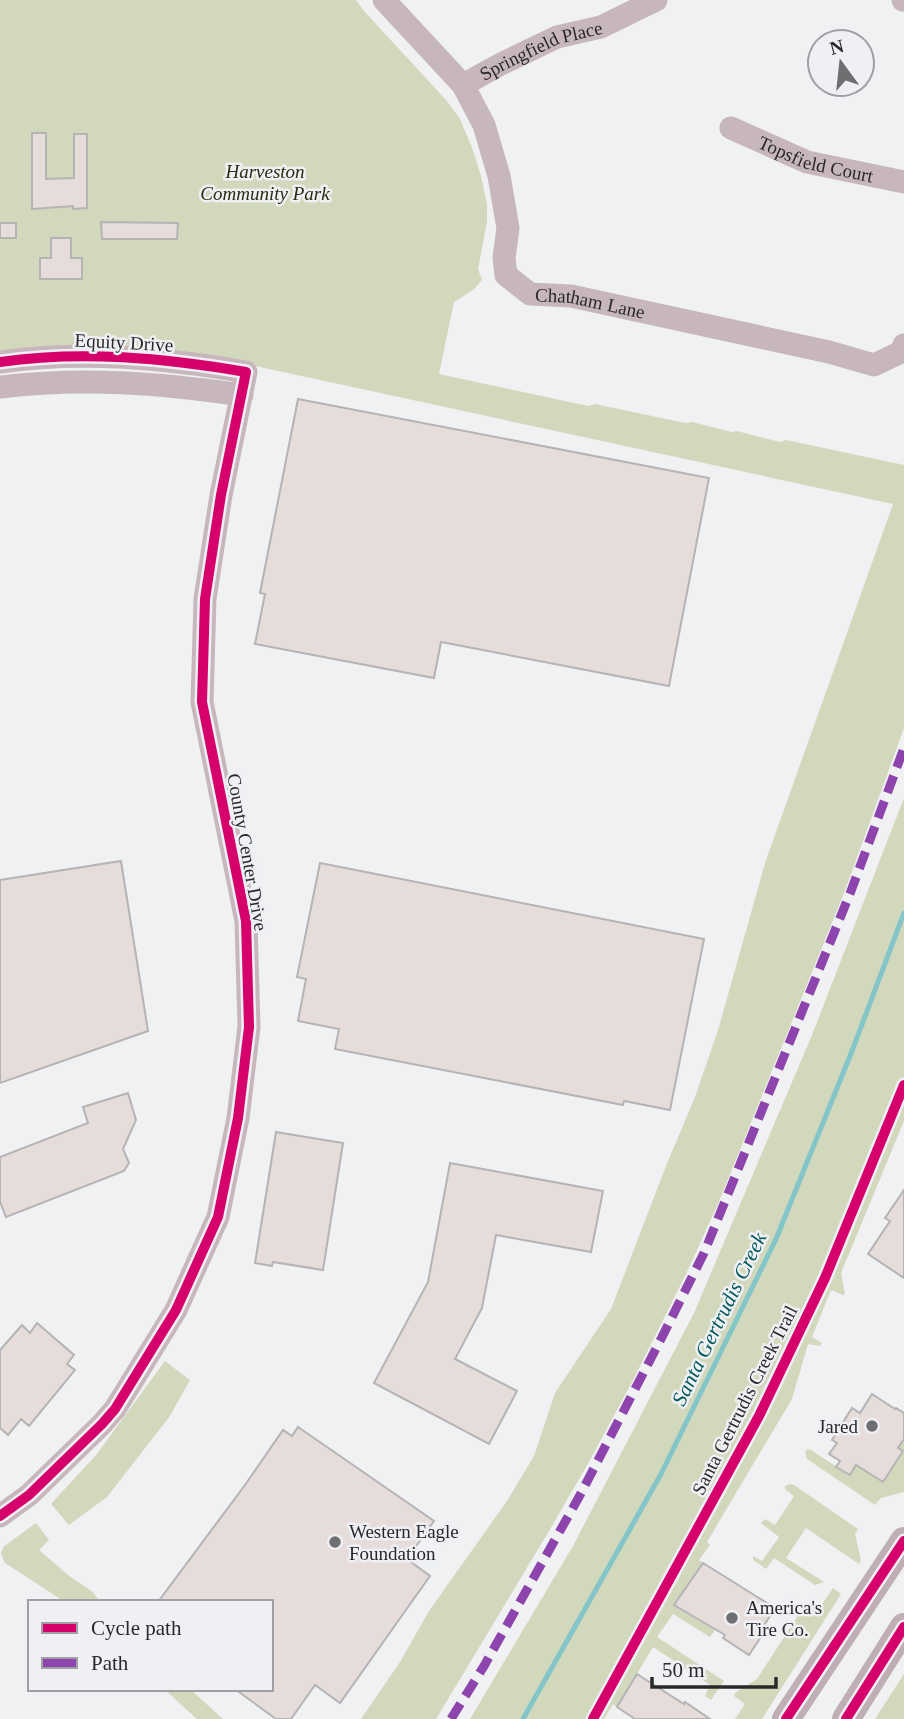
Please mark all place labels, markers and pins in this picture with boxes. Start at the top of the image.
place label: Jared [818,1416,858,1437]
marker: Jared [864,1418,880,1434]
place label: Western Eagle Foundation [349,1521,459,1564]
marker: Western Eagle Foundation [327,1534,343,1550]
place label: America's Tire Co. [746,1597,822,1640]
marker: America's Tire Co. [724,1610,740,1626]

